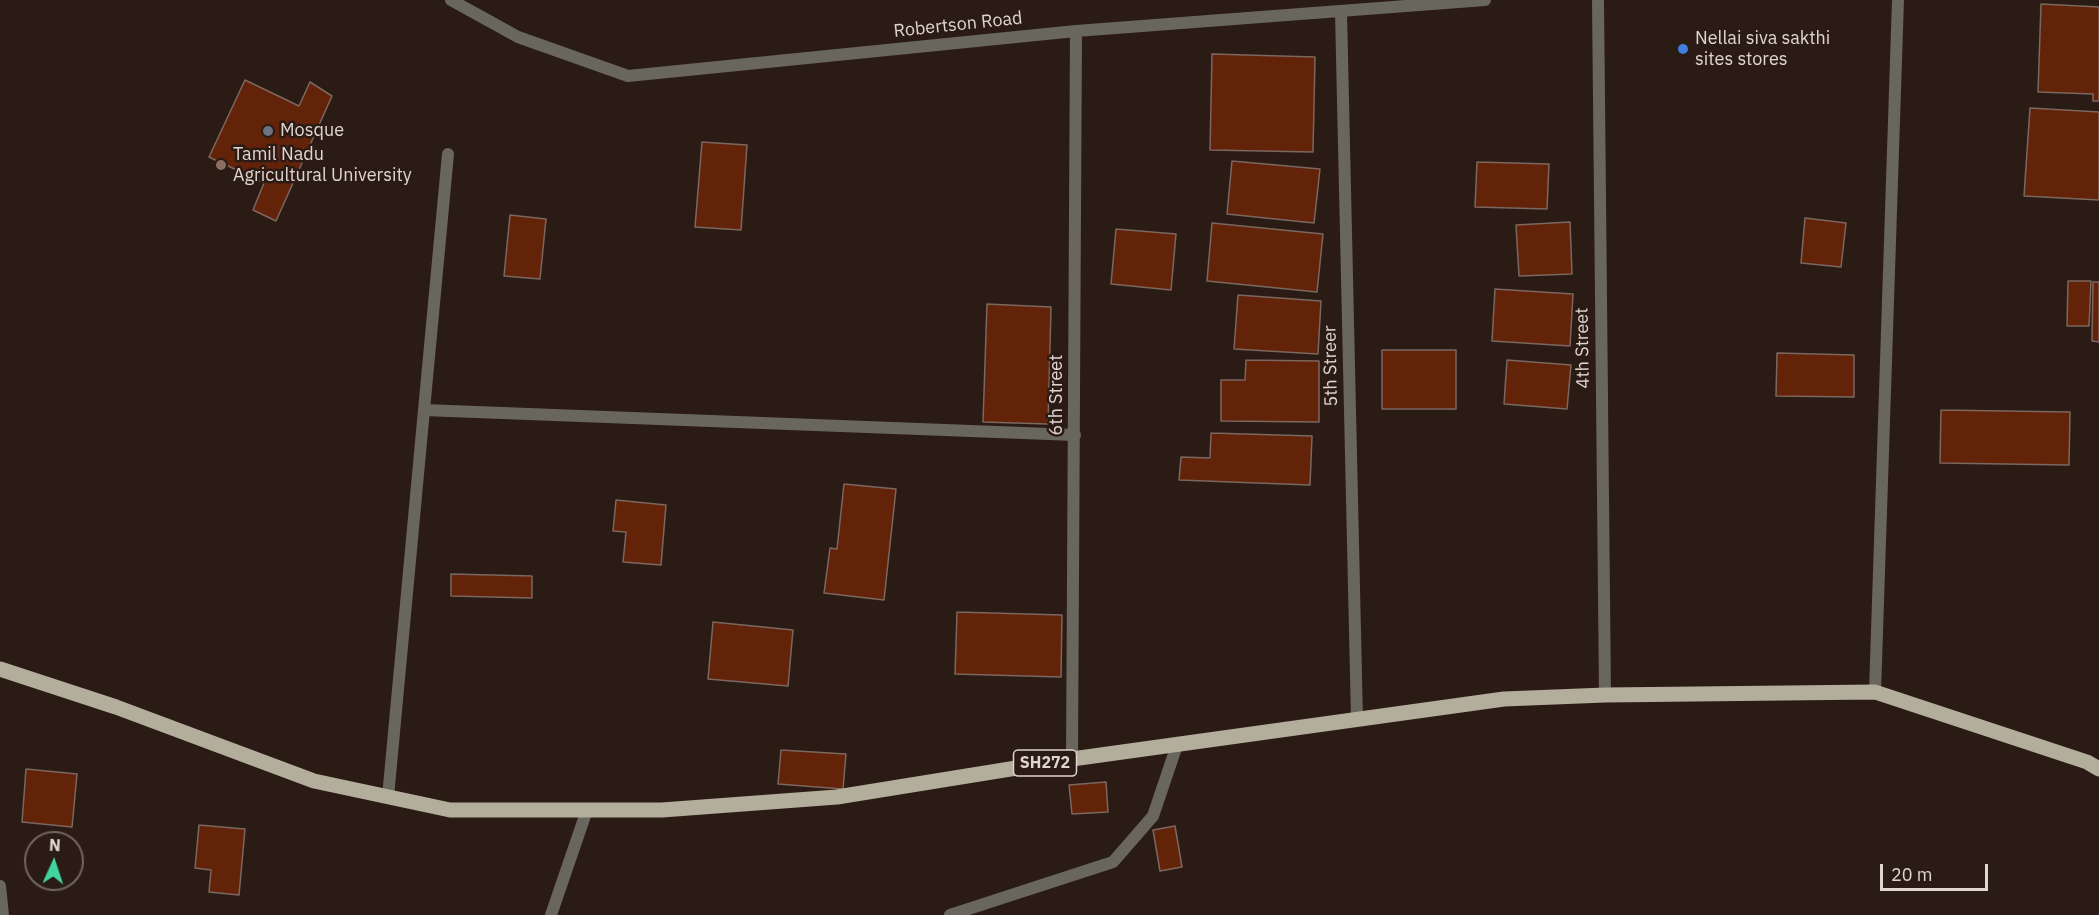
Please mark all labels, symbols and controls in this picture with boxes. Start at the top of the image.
street label: Robertson Road [893,7,1023,43]
place label: Nellai siva sakthi sites stores [1695,28,1830,70]
marker: Nellai siva sakthi sites stores [1676,42,1690,56]
place label: Mosque [280,120,344,142]
marker: Mosque [261,124,275,138]
place label: Tamil Nadu Agricultural University [233,144,412,186]
marker: Tamil Nadu Agricultural University [214,158,228,172]
street label: 4th Street [1571,307,1595,389]
street label: 5th Streer [1319,325,1343,407]
street label: 6th Street [1046,355,1068,435]
road number: SH272 [1014,750,1076,776]
north arrow [24,831,84,891]
text: N [49,835,61,855]
scale bar [1883,852,1991,890]
text: 20 m [1891,863,1933,886]

